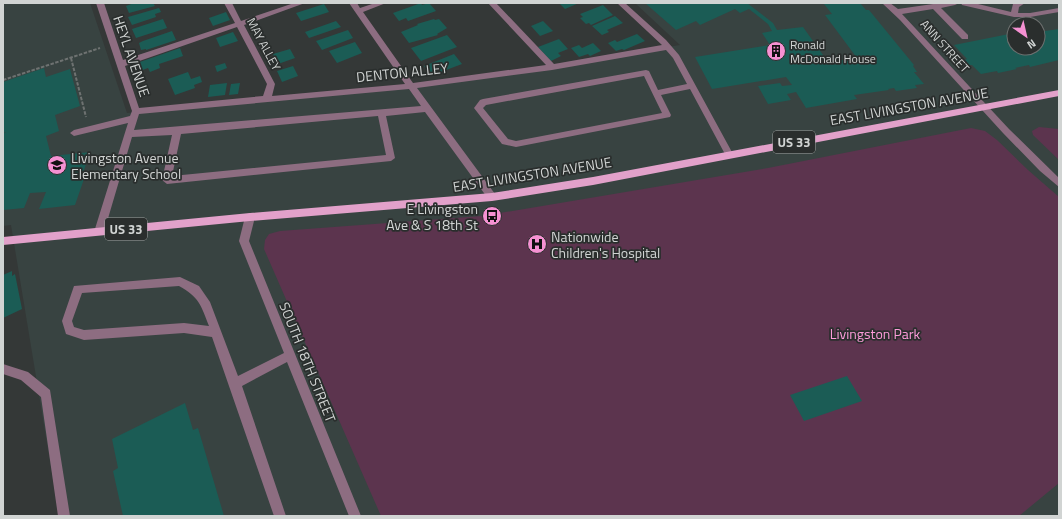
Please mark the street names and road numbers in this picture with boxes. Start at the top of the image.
street label: HEYL AVENUE [108,13,156,100]
street label: MAY ALLEY [242,14,286,74]
street label: ANN STREET [916,15,975,77]
street label: DENTON ALLEY [355,57,449,87]
street label: EAST LIVINGSTON AVENUE [828,82,990,130]
road number: US 33 [773,131,815,153]
street label: EAST LIVINGSTON AVENUE [451,151,613,197]
road number: US 33 [105,218,147,240]
street label: SOUTH 18TH STREET [274,299,342,426]

